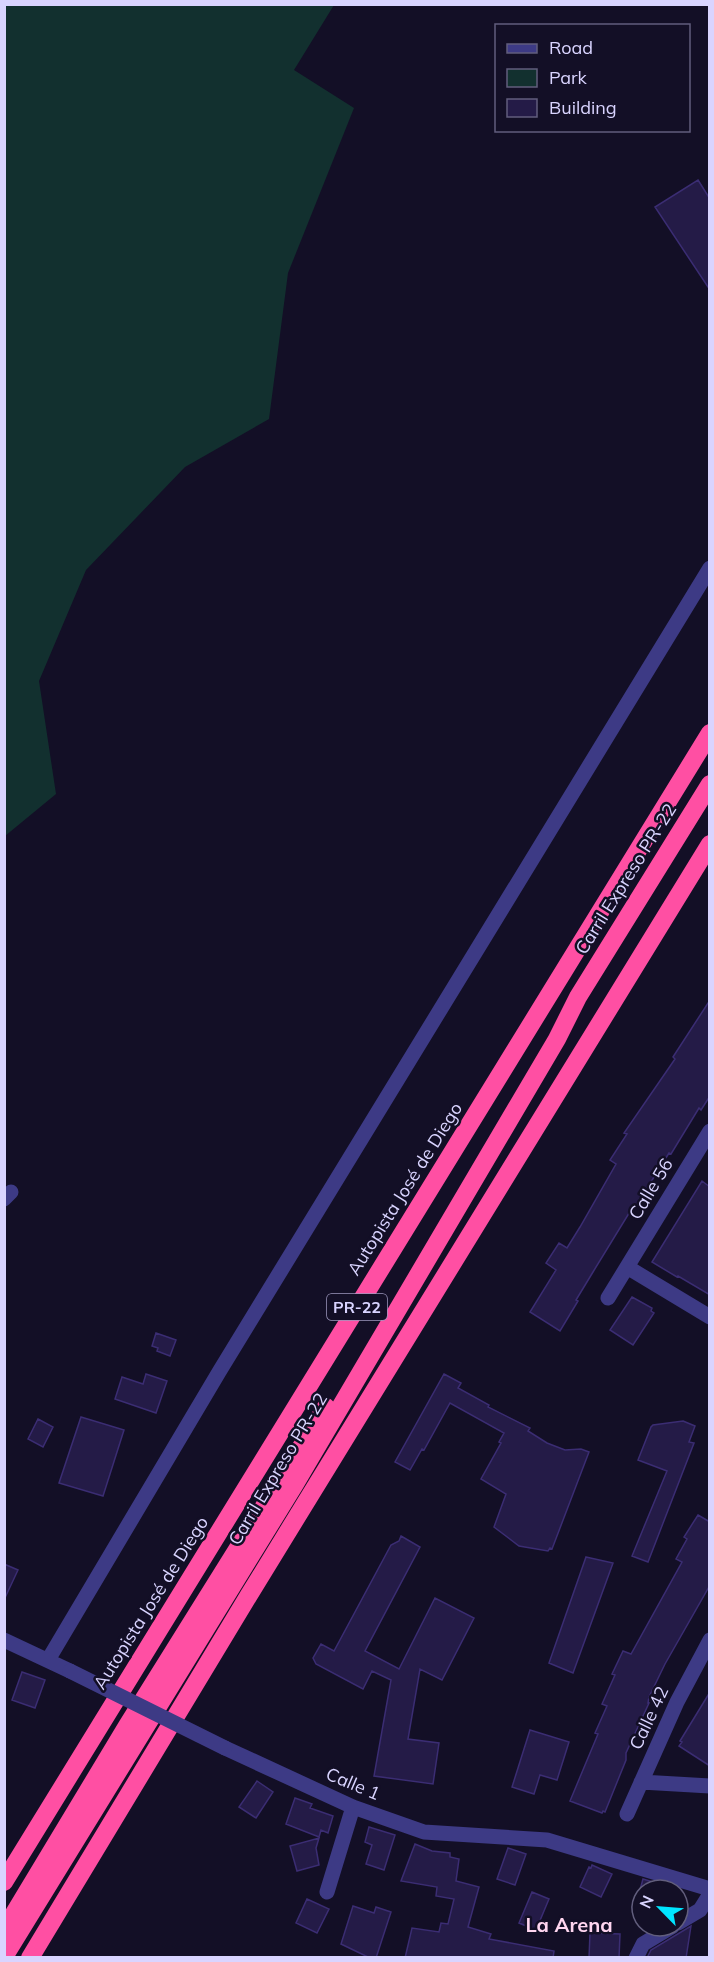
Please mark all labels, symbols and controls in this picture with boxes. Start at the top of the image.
legend [495,24,690,132]
text: Road [549,36,593,59]
text: Park [549,66,588,89]
text: Building [549,96,617,119]
street label: Carril Expreso PR-22 [570,799,681,958]
street label: Autopista José de Diego [342,1098,467,1279]
street label: Calle 56 [623,1154,678,1224]
road number: PR-22 [327,1294,387,1320]
street label: Carril Expreso PR-22 [223,1388,332,1549]
street label: Autopista José de Diego [88,1512,213,1693]
street label: Calle 42 [624,1682,673,1753]
street label: Calle 1 [323,1762,384,1805]
north arrow [630,1878,690,1938]
text: N [635,1892,658,1911]
district label: La Arena [525,1912,613,1937]

